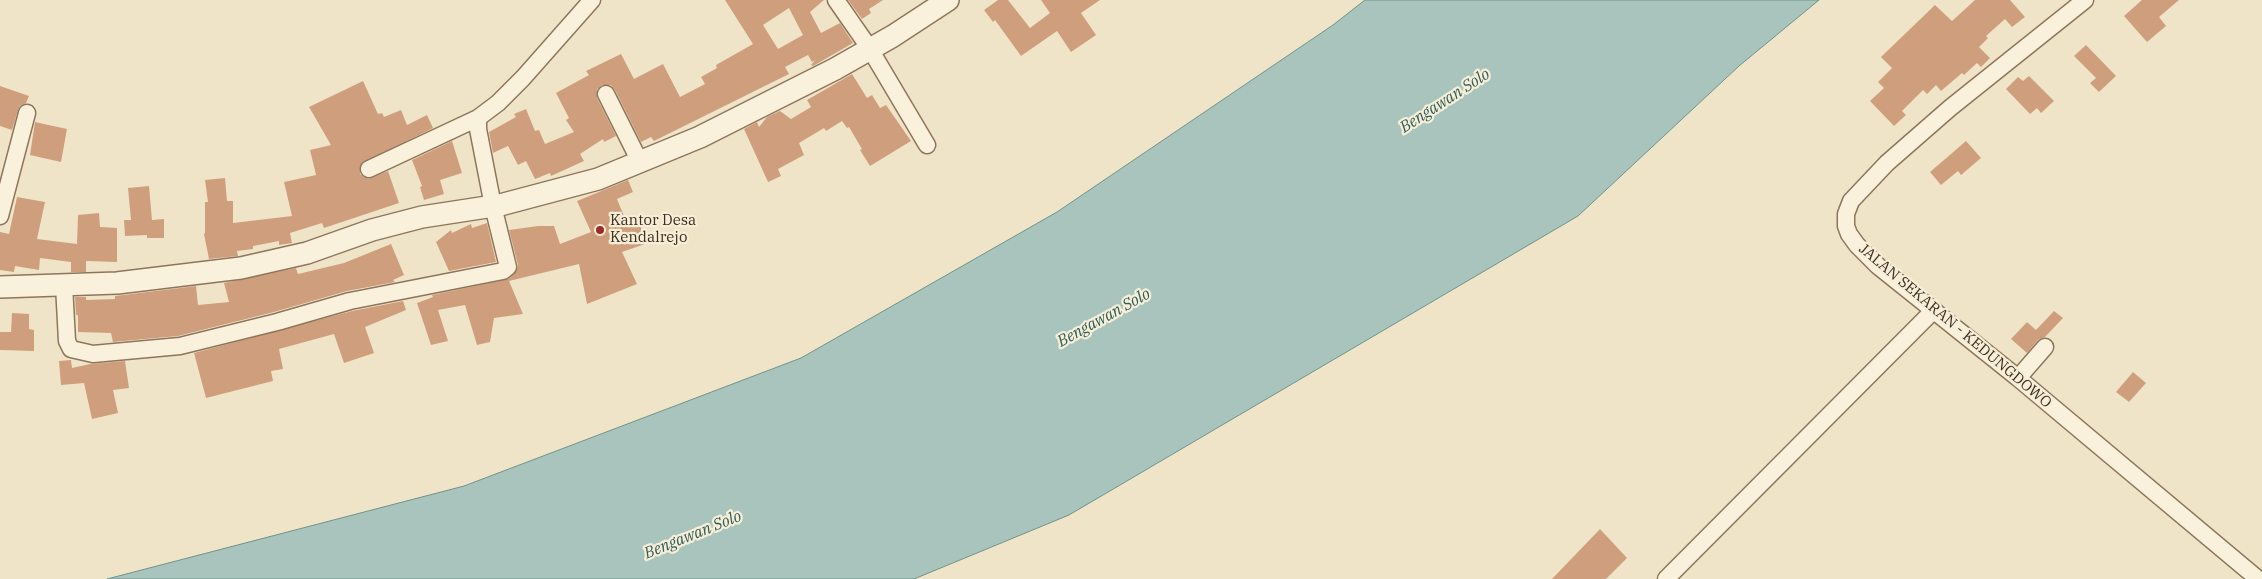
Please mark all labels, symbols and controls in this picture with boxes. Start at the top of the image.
water label: Bengawan Solo [1396,65,1494,137]
place label: Kantor Desa Kendalrejo [610,212,696,247]
marker: Kantor Desa Kendalrejo [594,224,606,236]
street label: JALAN SEKARAN - KEDUNGDOWO [1855,240,2055,412]
water label: Bengawan Solo [1054,285,1154,351]
water label: Bengawan Solo [642,507,744,563]

